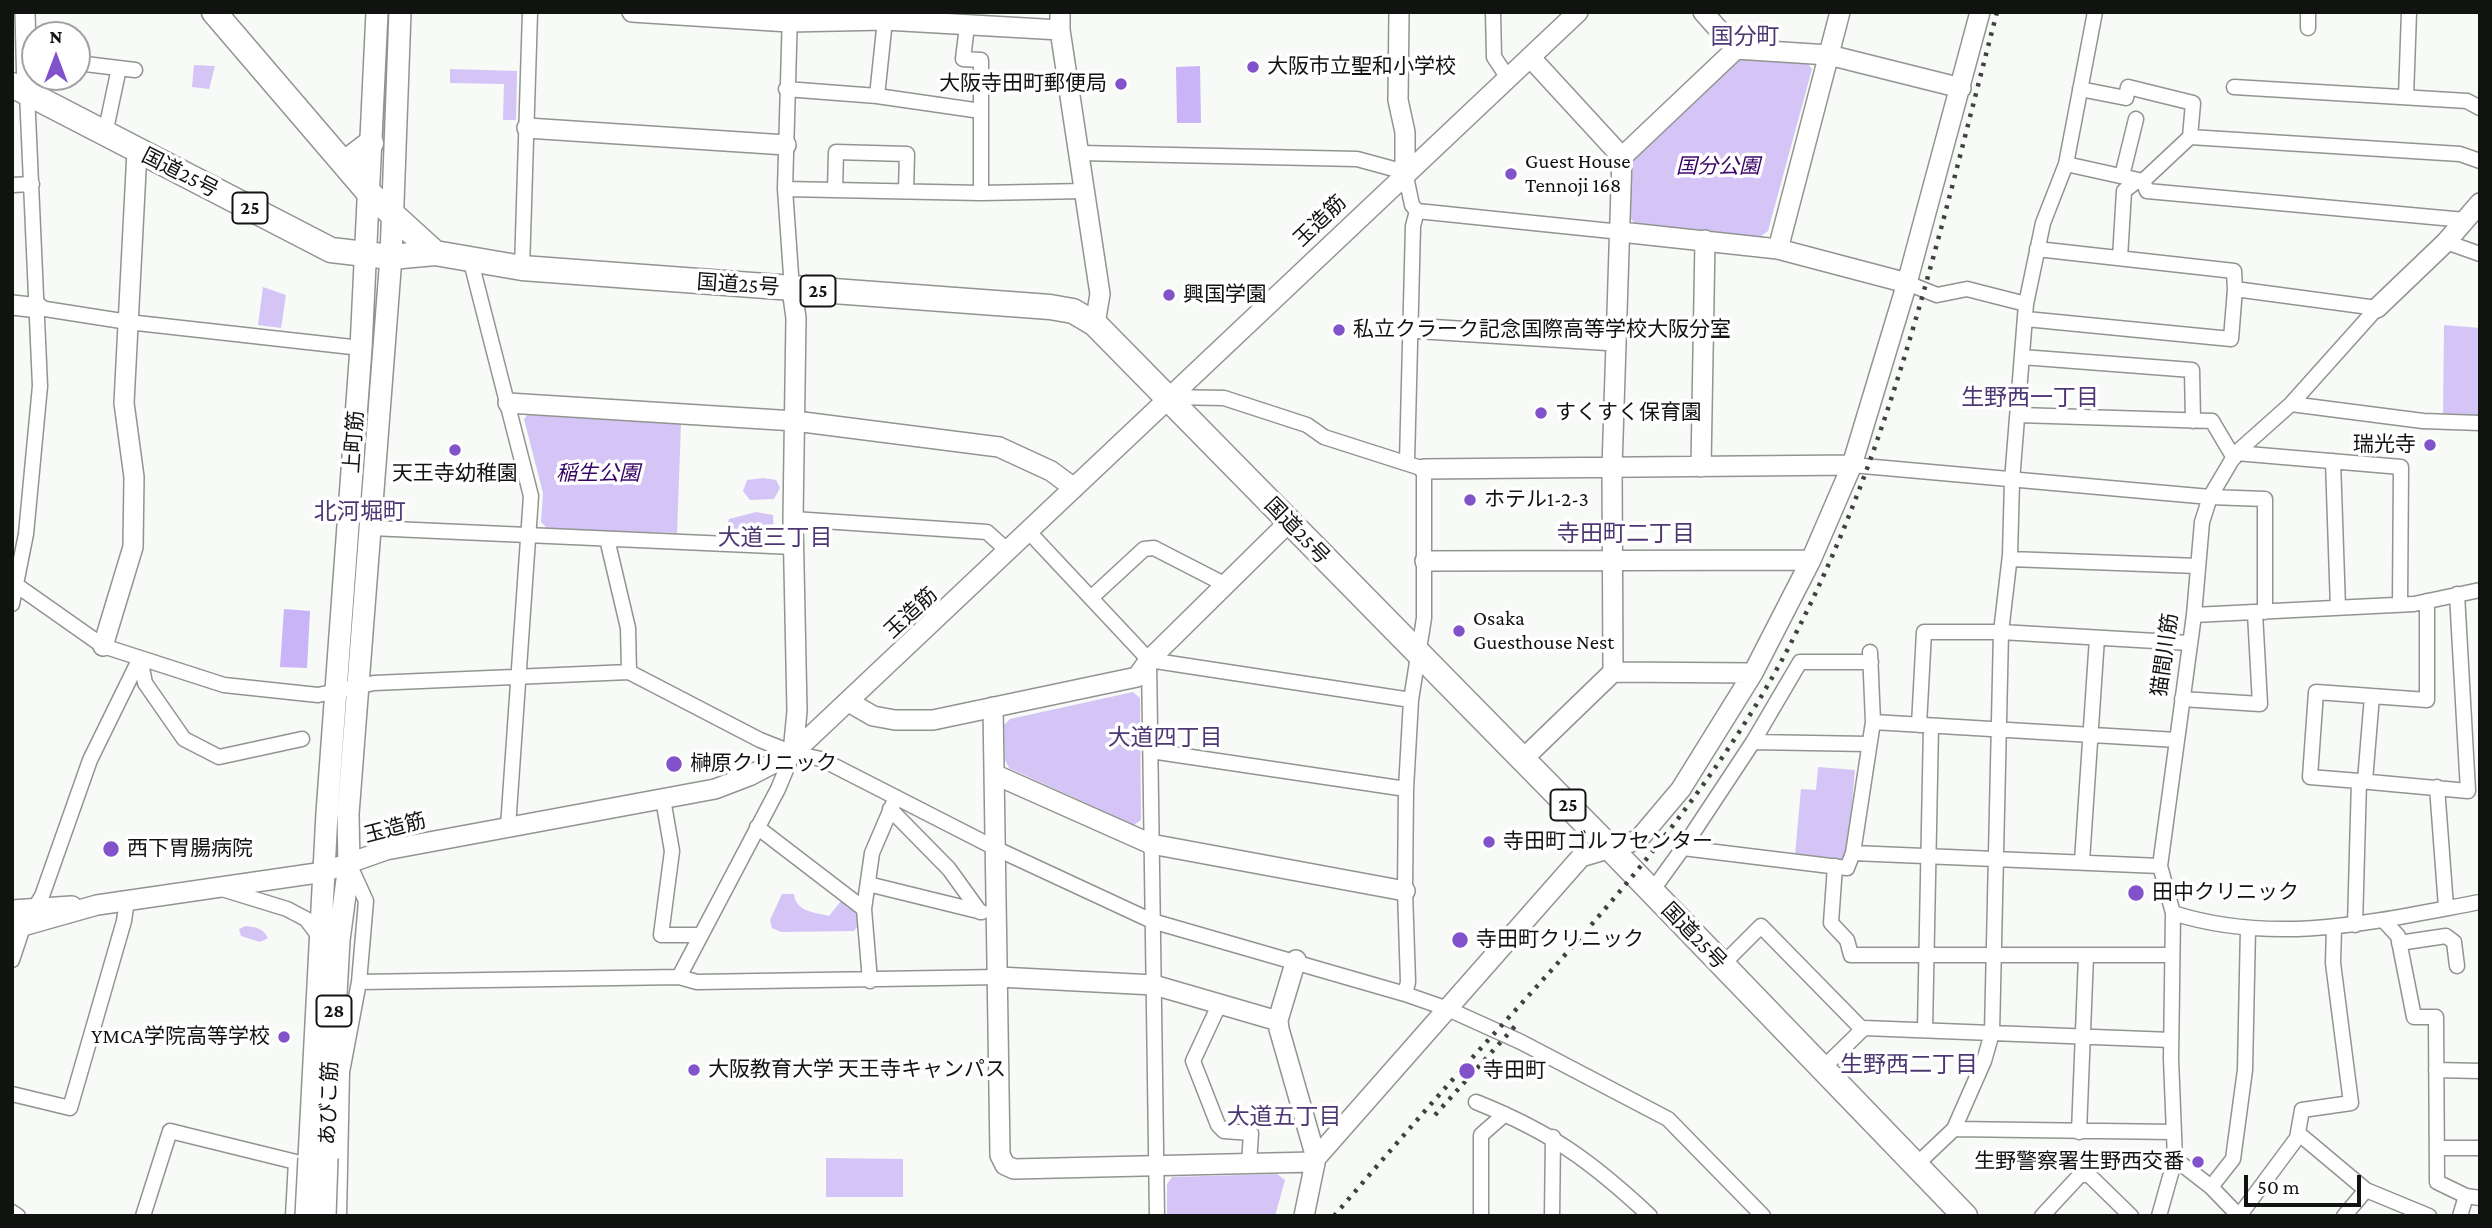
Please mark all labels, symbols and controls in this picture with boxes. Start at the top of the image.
north arrow [21,21,91,91]
district label: 国分町 [1711,23,1779,51]
text: N [50,26,62,47]
place label: 大阪市立聖和小学校 [1267,54,1456,80]
marker: 大阪市立聖和小学校 [1245,59,1261,75]
place label: 大阪寺田町郵便局 [939,71,1107,97]
marker: 大阪寺田町郵便局 [1113,76,1129,92]
street label: 国道25号 [137,143,223,203]
place label: Guest House Tennoji 168 [1525,149,1631,199]
park label: 国分公園 [1676,154,1760,180]
marker: Guest House Tennoji 168 [1503,166,1519,182]
street label: 玉造筋 [1289,190,1351,252]
road number: 25 [232,192,268,224]
street label: 国道25号 [696,270,780,300]
road number: 25 [800,276,836,306]
place label: 興国学園 [1183,282,1267,308]
marker: 興国学園 [1161,287,1177,303]
place label: 私立クラーク記念国際高等学校大阪分室 [1353,317,1731,343]
marker: 私立クラーク記念国際高等学校大阪分室 [1331,322,1347,338]
district label: 生野西一丁目 [1961,384,2099,412]
place label: すくすく保育園 [1555,400,1702,426]
marker: すくすく保育園 [1533,405,1549,421]
street label: 上町筋 [339,410,369,474]
place label: 瑞光寺 [2353,432,2416,458]
marker: 瑞光寺 [2422,437,2438,453]
marker: 天王寺幼稚園 [447,442,463,458]
place label: 天王寺幼稚園 [392,461,518,487]
park label: 稲生公園 [556,461,640,487]
place label: ホテル1-2-3 [1484,487,1589,513]
street label: 国道25号 [1259,492,1335,570]
marker: ホテル1-2-3 [1462,492,1478,508]
district label: 北河堀町 [314,498,406,526]
district label: 寺田町二丁目 [1557,520,1695,548]
district label: 大道三丁目 [718,524,832,552]
street label: 玉造筋 [879,582,943,644]
place label: Osaka Guesthouse Nest [1473,606,1614,656]
street label: 猫間川筋 [2147,612,2183,698]
marker: Osaka Guesthouse Nest [1451,623,1467,639]
district label: 大道四丁目 [1108,724,1222,752]
place label: 榊原クリニック [690,751,837,777]
marker: 榊原クリニック [664,754,684,774]
road number: 25 [1550,790,1586,820]
street label: 玉造筋 [361,808,429,848]
place label: 寺田町ゴルフセンター [1503,829,1713,855]
marker: 寺田町ゴルフセンター [1481,834,1497,850]
place label: 西下胃腸病院 [127,836,253,862]
marker: 西下胃腸病院 [101,839,121,859]
place label: 田中クリニック [2152,880,2299,906]
marker: 田中クリニック [2126,883,2146,903]
street label: 国道25号 [1656,897,1732,975]
place label: 寺田町クリニック [1476,927,1644,953]
marker: 寺田町クリニック [1450,930,1470,950]
road number: 28 [316,995,352,1026]
place label: YMCA学院高等学校 [91,1024,270,1050]
marker: YMCA学院高等学校 [276,1029,292,1045]
district label: 生野西二丁目 [1840,1051,1978,1079]
place label: 大阪教育大学 天王寺キャンパス [708,1057,1006,1083]
place label: 寺田町 [1483,1058,1546,1084]
street label: あびこ筋 [315,1061,343,1145]
marker: 寺田町 [1457,1061,1477,1081]
marker: 大阪教育大学 天王寺キャンパス [686,1062,702,1078]
district label: 大道五丁目 [1227,1103,1341,1131]
place label: 生野警察署生野西交番 [1974,1149,2184,1175]
marker: 生野警察署生野西交番 [2190,1154,2206,1170]
scale bar [2247,1162,2364,1206]
text: 50 m [2257,1175,2300,1199]

